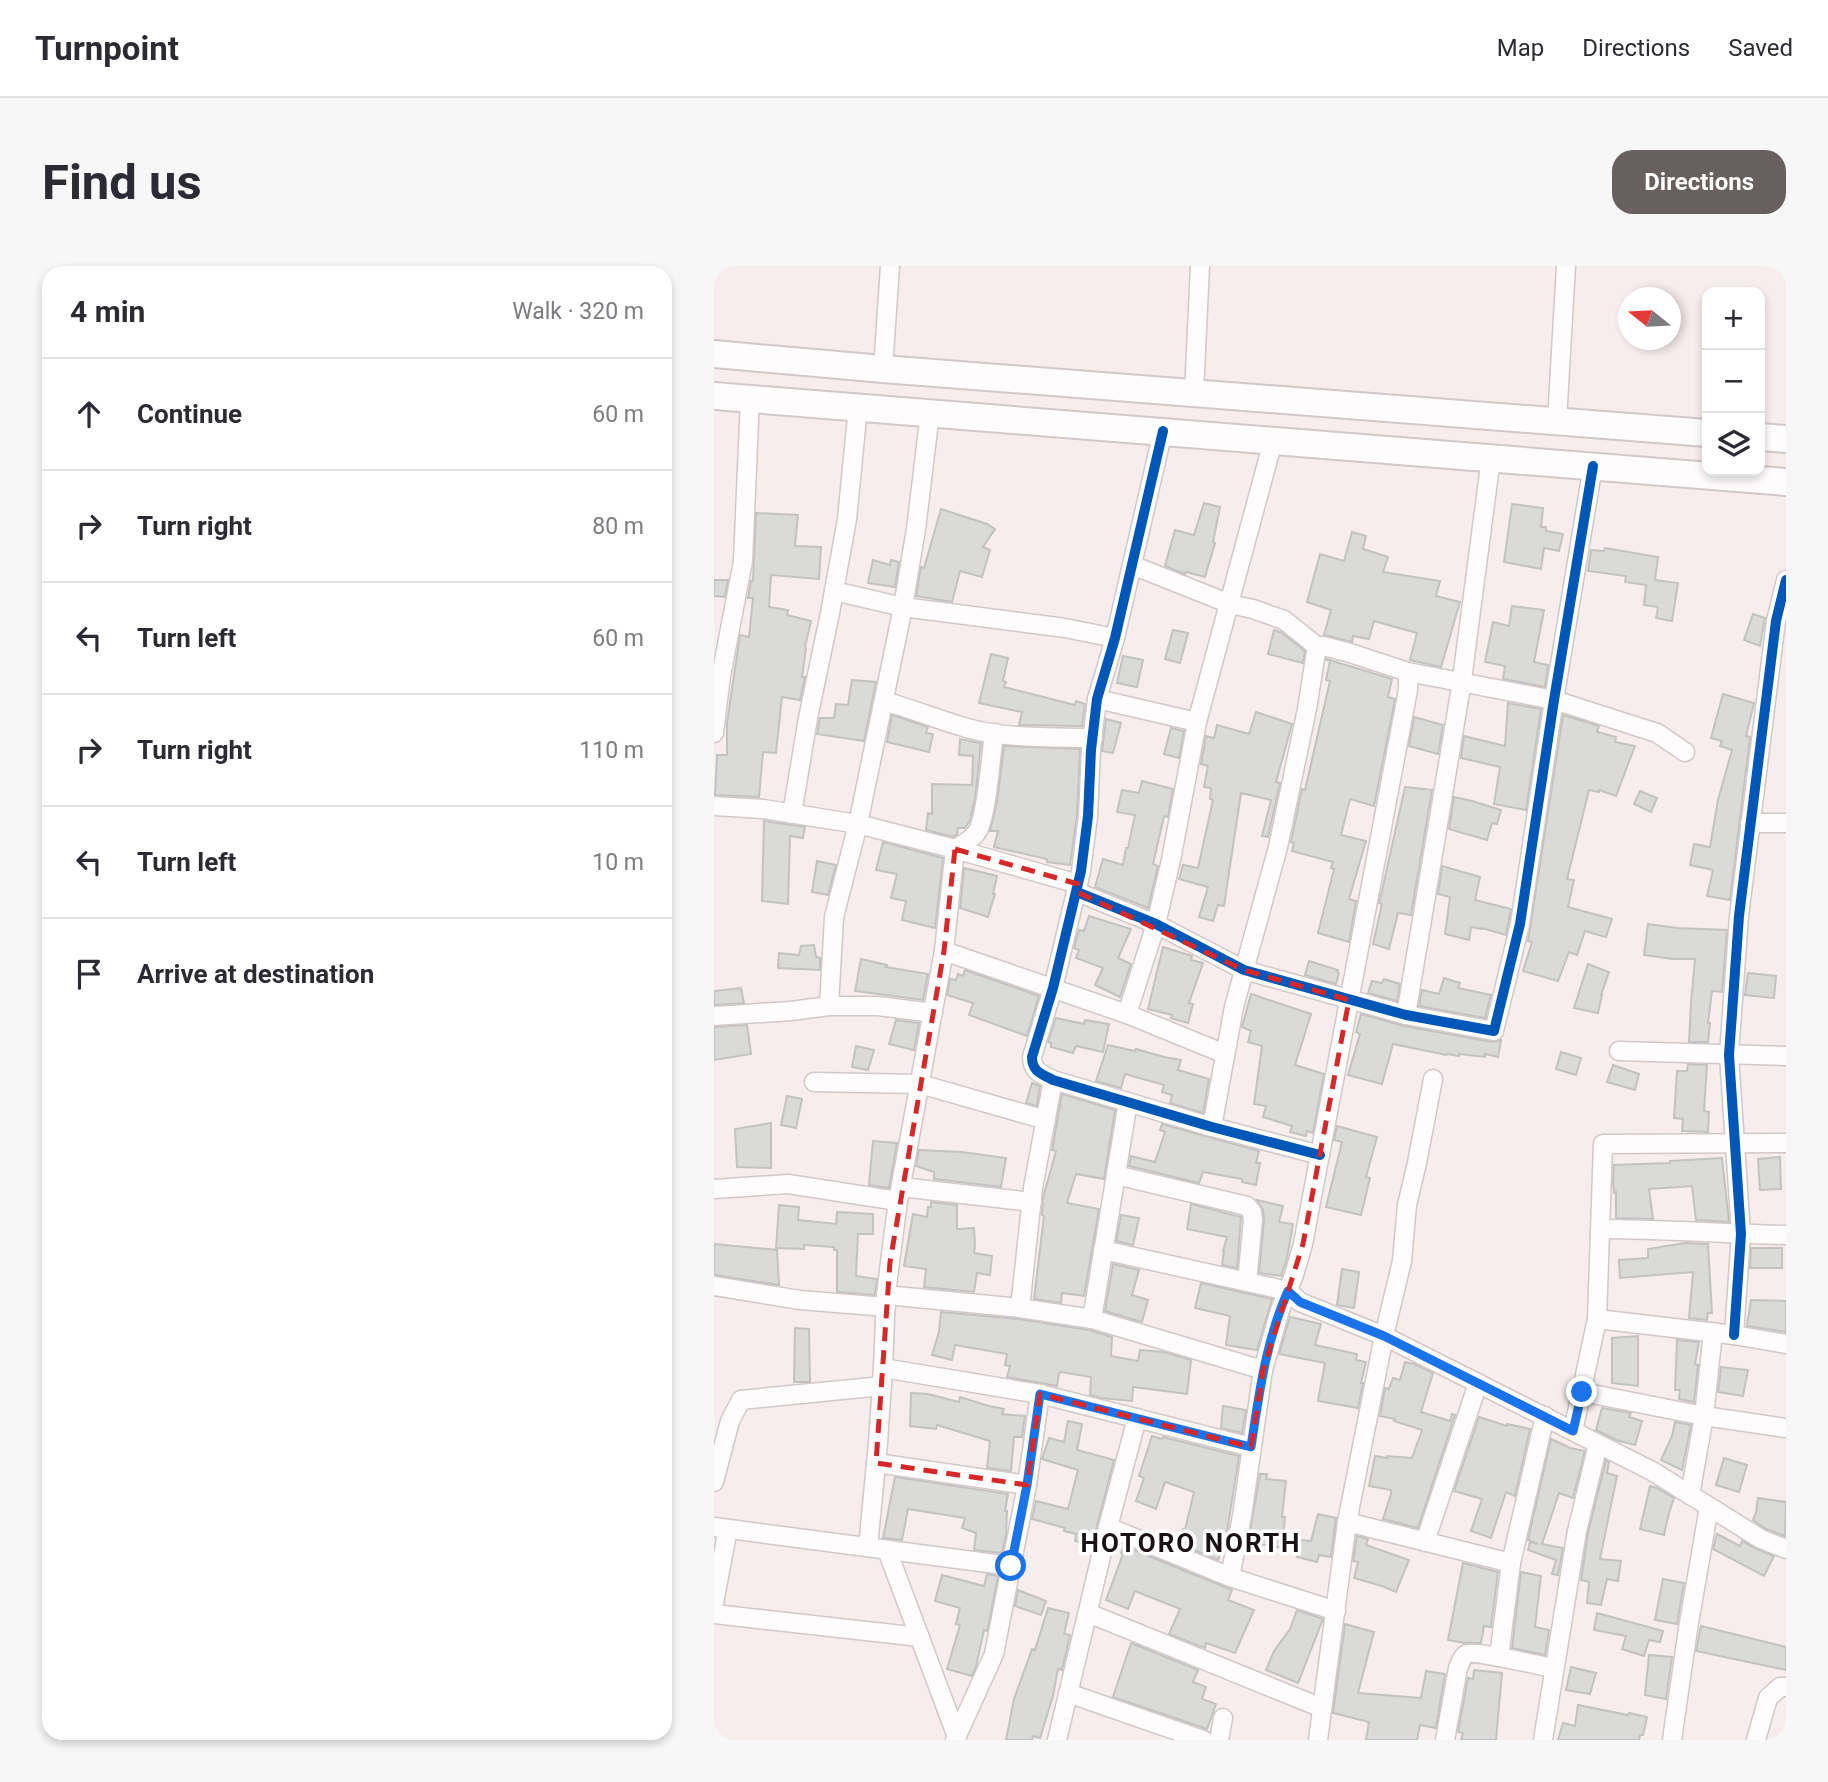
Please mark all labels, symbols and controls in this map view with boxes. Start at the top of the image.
text: Turnpoint [35,29,179,68]
text: Map [1497,34,1544,62]
text: Directions [1582,34,1690,62]
text: Saved [1728,34,1793,62]
button: Directions [1612,150,1786,214]
text: Find us [42,154,202,211]
north arrow [1618,287,1681,350]
map controls [1702,287,1765,476]
button: + [1702,287,1765,350]
text: 4 min [70,294,145,329]
text: Walk · 320 m [512,298,644,325]
button: − [1702,350,1765,413]
icon: ahead [70,395,108,433]
text: Continue [137,399,242,429]
text: 60 m [592,401,644,428]
button: layers [1702,413,1765,476]
icon: right [70,507,108,545]
text: Turn right [137,511,252,541]
text: 80 m [592,513,644,540]
icon: left [70,619,108,657]
text: Turn left [137,623,236,653]
text: 60 m [592,625,644,652]
icon: right [70,731,108,769]
text: Turn right [137,735,252,765]
text: 110 m [579,737,644,764]
icon: left [70,843,108,881]
text: Turn left [137,847,236,877]
text: 10 m [592,849,644,876]
icon: arrive [70,955,108,993]
text: Arrive at destination [137,959,374,989]
route end [1566,1376,1597,1407]
district label: HOTORO NORTH [1081,1528,1301,1558]
route start [995,1550,1026,1581]

